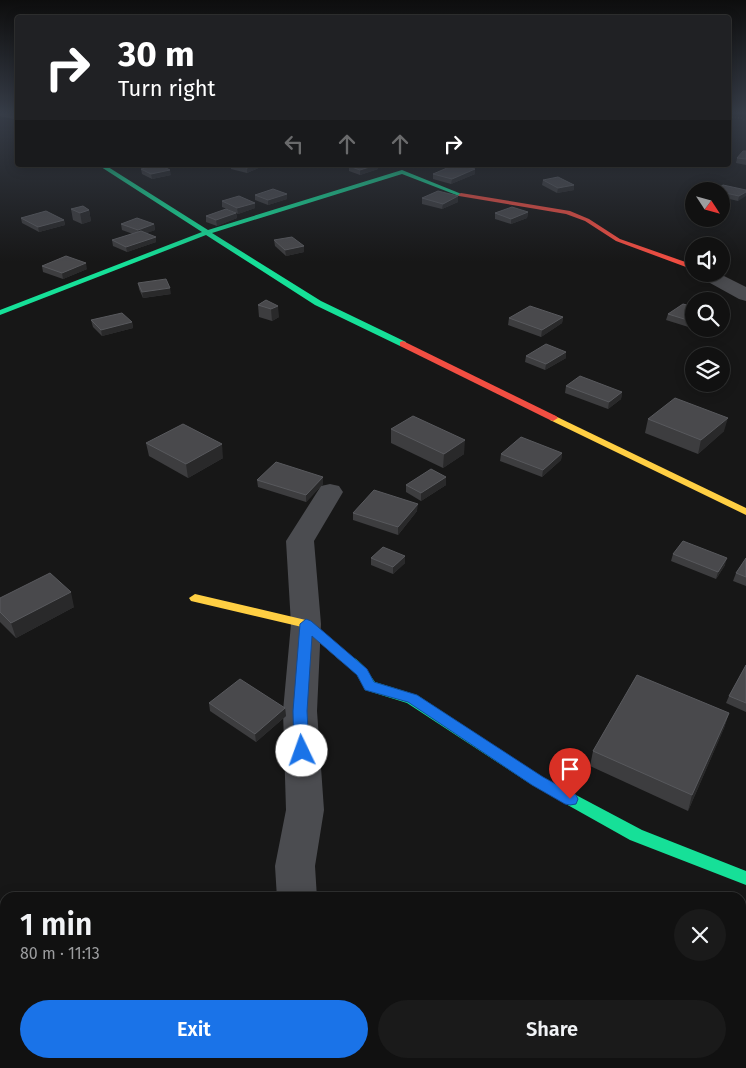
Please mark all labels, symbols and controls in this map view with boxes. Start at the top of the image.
text: 30 m [118,33,195,75]
icon: right [35,35,100,100]
text: Turn right [118,75,215,102]
icon: left [280,130,308,158]
icon: ahead [333,130,361,158]
icon: ahead [386,130,414,158]
icon: right [439,130,467,158]
north arrow [685,182,730,228]
map controls [685,182,730,392]
button: sound [685,237,730,282]
button: search [685,292,730,337]
button: layers [685,347,730,392]
position arrow [275,724,327,776]
pin [549,748,591,799]
icon: arrive [556,755,584,783]
text: 1 min [20,907,92,943]
button: close [674,909,726,961]
text: 80 m · 11:13 [20,944,100,963]
button: Exit [20,1000,368,1058]
button: Share [378,1000,726,1058]

